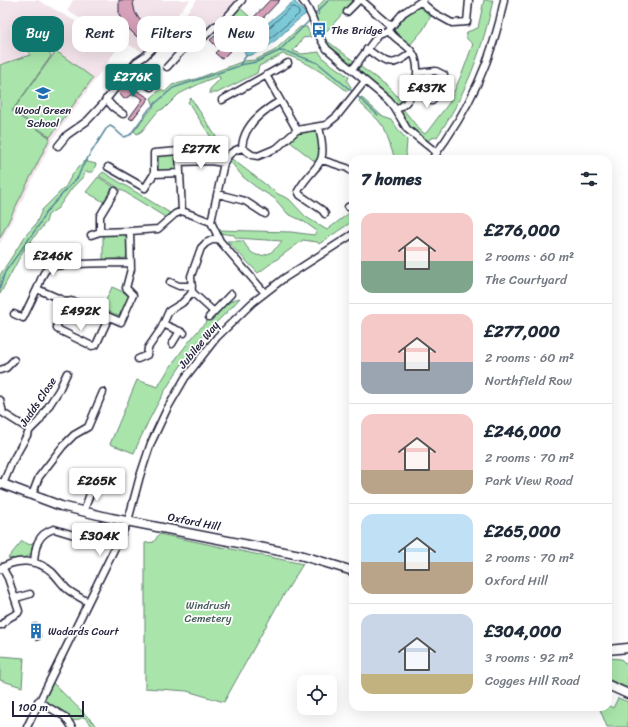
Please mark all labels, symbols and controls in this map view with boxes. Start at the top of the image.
chip: Buy [12,16,64,52]
chip: Rent [72,16,129,52]
chip: Filters [137,16,206,52]
chip: New [214,16,269,52]
bus stop icon: The Bridge [310,21,328,39]
place label: The Bridge [331,21,383,40]
pin: £276K [105,64,161,98]
text: £276K [114,65,152,88]
pin: £437K [399,75,455,109]
text: £437K [408,76,446,99]
school or university icon: Wood Green School [34,84,52,102]
place label: Wood Green School [15,101,71,133]
pin: £277K [173,136,229,170]
text: £277K [182,137,220,160]
text: 7 homes [361,164,421,194]
icon: filters [578,168,600,190]
text: £276,000 [485,215,560,245]
icon: home [393,229,441,277]
pin: £246K [25,243,81,277]
text: £246K [34,244,72,267]
text: 2 rooms · 60 m² [485,245,574,268]
text: The Courtyard [485,268,567,291]
pin: £492K [53,298,109,332]
text: £492K [62,299,100,322]
text: £277,000 [485,316,560,346]
street label: Jubilee Way [173,317,224,374]
icon: home [393,330,441,378]
text: 2 rooms · 60 m² [485,346,574,369]
text: Northfield Row [485,369,572,392]
street label: Judds Close [14,373,62,431]
text: £246,000 [485,416,561,446]
icon: home [393,430,441,478]
text: 2 rooms · 70 m² [485,446,574,469]
pin: £265K [69,468,125,502]
text: £265K [78,469,116,492]
text: Park View Road [485,469,573,492]
street label: Oxford Hill [166,508,223,537]
text: £265,000 [485,516,561,546]
pin: £304K [72,523,128,557]
text: £304K [81,524,119,547]
icon: home [393,530,441,578]
text: 2 rooms · 70 m² [485,546,574,569]
text: Oxford Hill [485,569,548,592]
park label: Windrush Cemetery [185,596,232,628]
text: £304,000 [485,616,562,646]
building icon: Wadards Court [27,622,45,640]
place label: Wadards Court [48,622,119,641]
icon: home [393,630,441,678]
text: 3 rooms · 92 m² [485,646,574,669]
text: Cogges Hill Road [485,669,580,692]
map controls [297,675,337,715]
button: locate [297,675,337,715]
text: 100 m [18,698,48,717]
scale bar [12,699,84,718]

